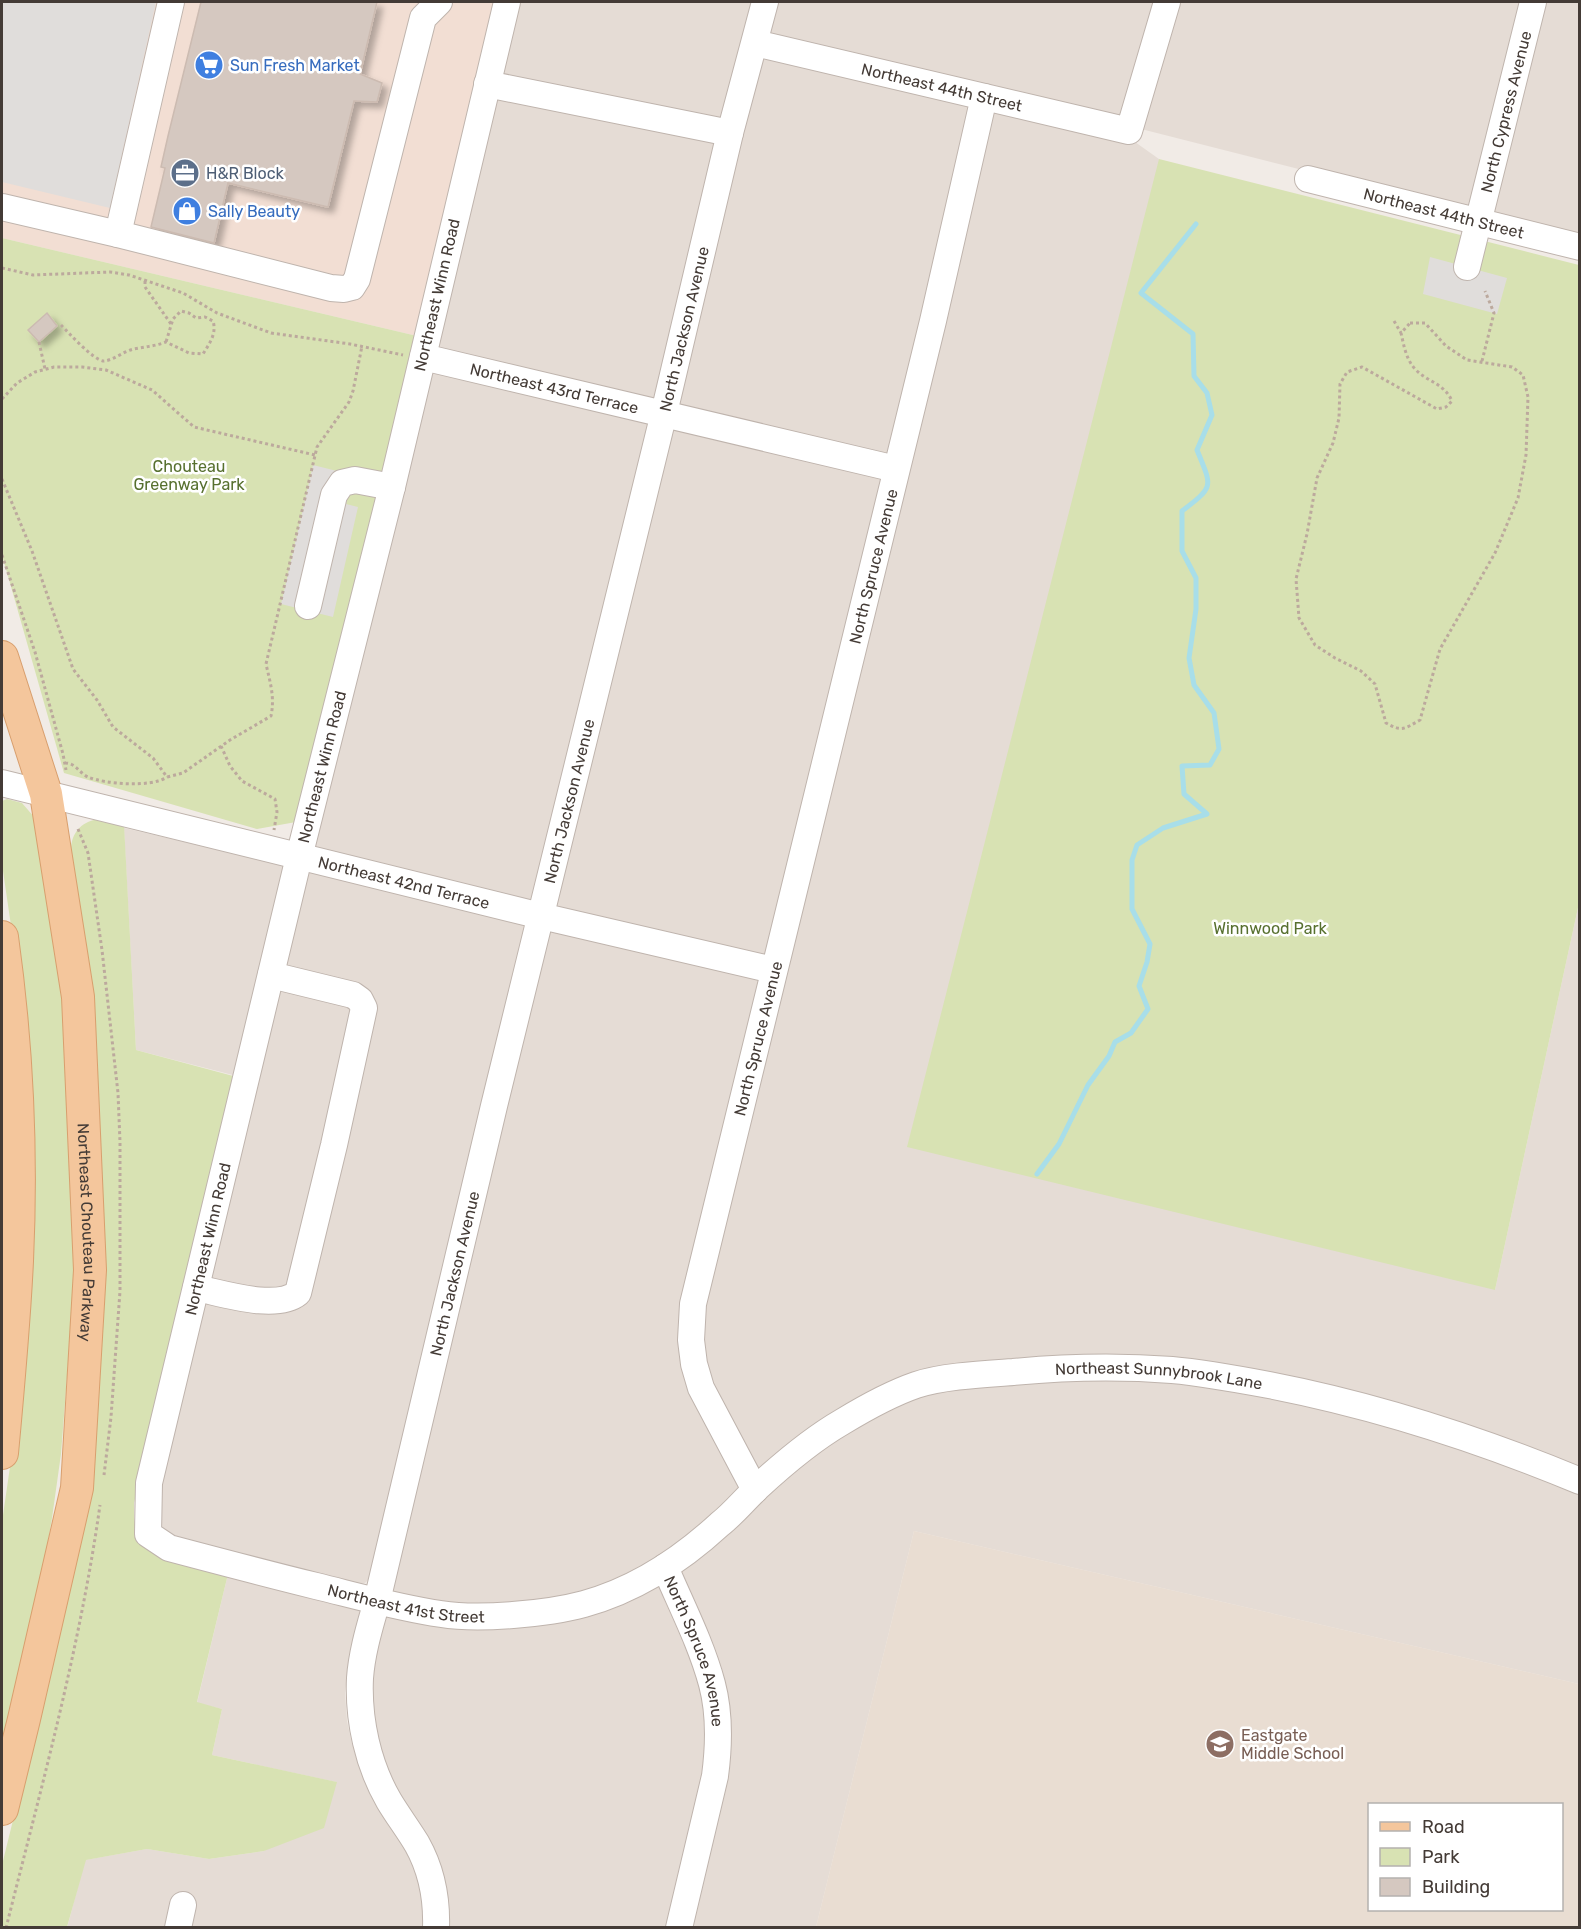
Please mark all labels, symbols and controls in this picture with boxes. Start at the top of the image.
street label: North Cypress Avenue [1476,29,1535,195]
supermarket icon: Sun Fresh Market [193,49,225,81]
place label: Sun Fresh Market [230,56,360,75]
street label: Northeast 44th Street [860,59,1024,115]
office icon: H&R Block [169,157,201,189]
place label: H&R Block [206,164,285,183]
street label: Northeast 44th Street [1362,184,1526,242]
shop icon: Sally Beauty [171,195,203,227]
place label: Sally Beauty [208,202,300,221]
street label: Northeast Winn Road [410,217,464,373]
street label: North Jackson Avenue [655,245,712,413]
street label: Northeast 43rd Terrace [468,359,641,417]
park label: Chouteau Greenway Park [133,457,245,494]
street label: North Spruce Avenue [845,487,901,646]
street label: Northeast Winn Road [294,689,350,845]
street label: North Jackson Avenue [539,717,598,885]
street label: Northeast 42nd Terrace [316,852,492,913]
park label: Winnwood Park [1213,919,1328,938]
street label: North Spruce Avenue [730,959,786,1118]
street label: Northeast Chouteau Parkway [74,1123,100,1342]
street label: Northeast Winn Road [181,1161,235,1317]
street label: North Jackson Avenue [426,1189,483,1358]
street label: Northeast Sunnybrook Lane [1054,1358,1264,1393]
street label: North Spruce Avenue [660,1573,727,1727]
street label: Northeast 41st Street [326,1580,485,1626]
place label: Eastgate Middle School [1241,1726,1344,1763]
school or university icon: Eastgate Middle School [1204,1728,1236,1760]
legend [1368,1803,1563,1911]
text: Road [1422,1816,1465,1838]
text: Park [1422,1846,1460,1868]
text: Building [1422,1876,1490,1898]

